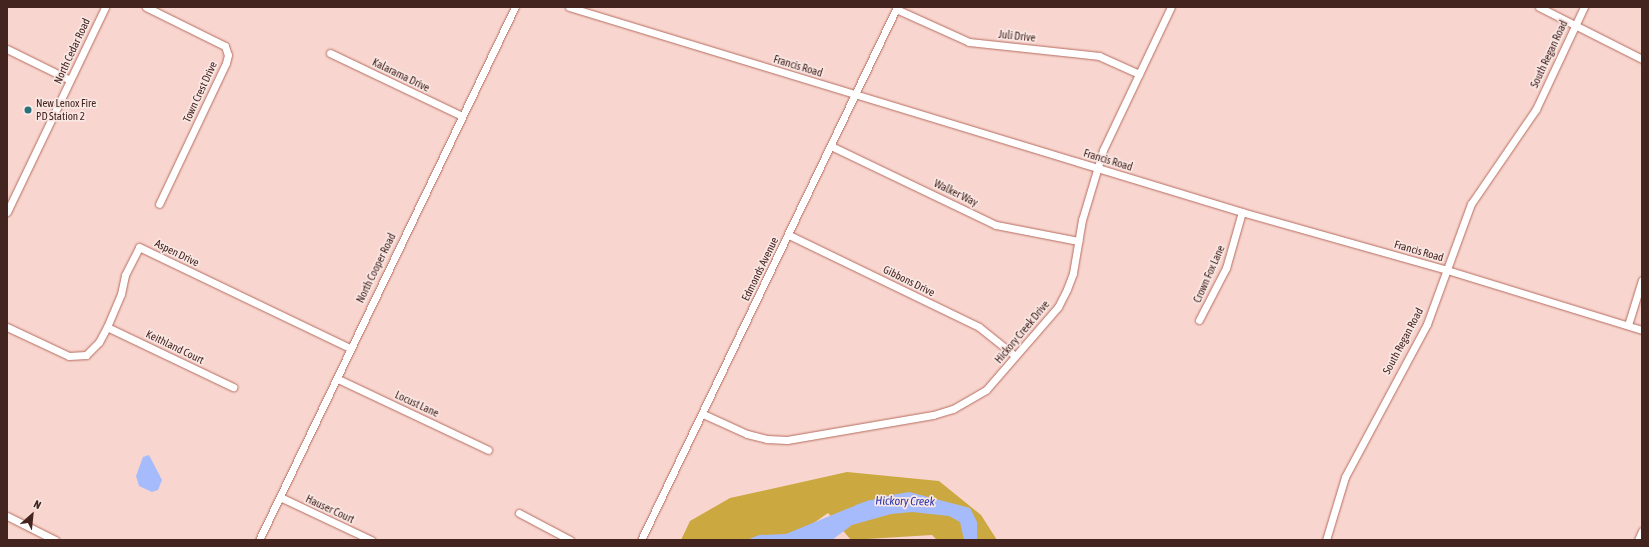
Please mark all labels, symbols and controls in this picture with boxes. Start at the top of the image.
street label: North Cedar Road [51,16,93,86]
street label: South Regan Road [1528,18,1570,90]
street label: Juli Drive [998,27,1036,45]
street label: Francis Road [772,52,824,80]
street label: Kalarama Drive [370,55,432,95]
street label: Town Crest Drive [180,59,220,125]
place label: New Lenox Fire PD Station 2 [36,97,96,123]
marker: New Lenox Fire PD Station 2 [23,105,33,115]
street label: Francis Road [1082,146,1134,174]
street label: Walker Way [932,177,980,209]
street label: North Cooper Road [353,231,399,305]
street label: Edmonds Avenue [739,235,781,303]
street label: Aspen Drive [153,237,201,269]
street label: Francis Road [1393,238,1445,264]
street label: Crown Fox Lane [1190,243,1228,305]
street label: Gibbons Drive [881,263,937,299]
street label: Hickory Creek Drive [992,298,1052,366]
street label: South Regan Road [1380,306,1426,376]
street label: Keithland Court [144,327,206,367]
street label: Locust Lane [393,388,441,420]
street label: Hauser Court [304,492,356,526]
water label: Hickory Creek [875,494,935,510]
north arrow [12,495,52,535]
text: N [32,497,43,511]

